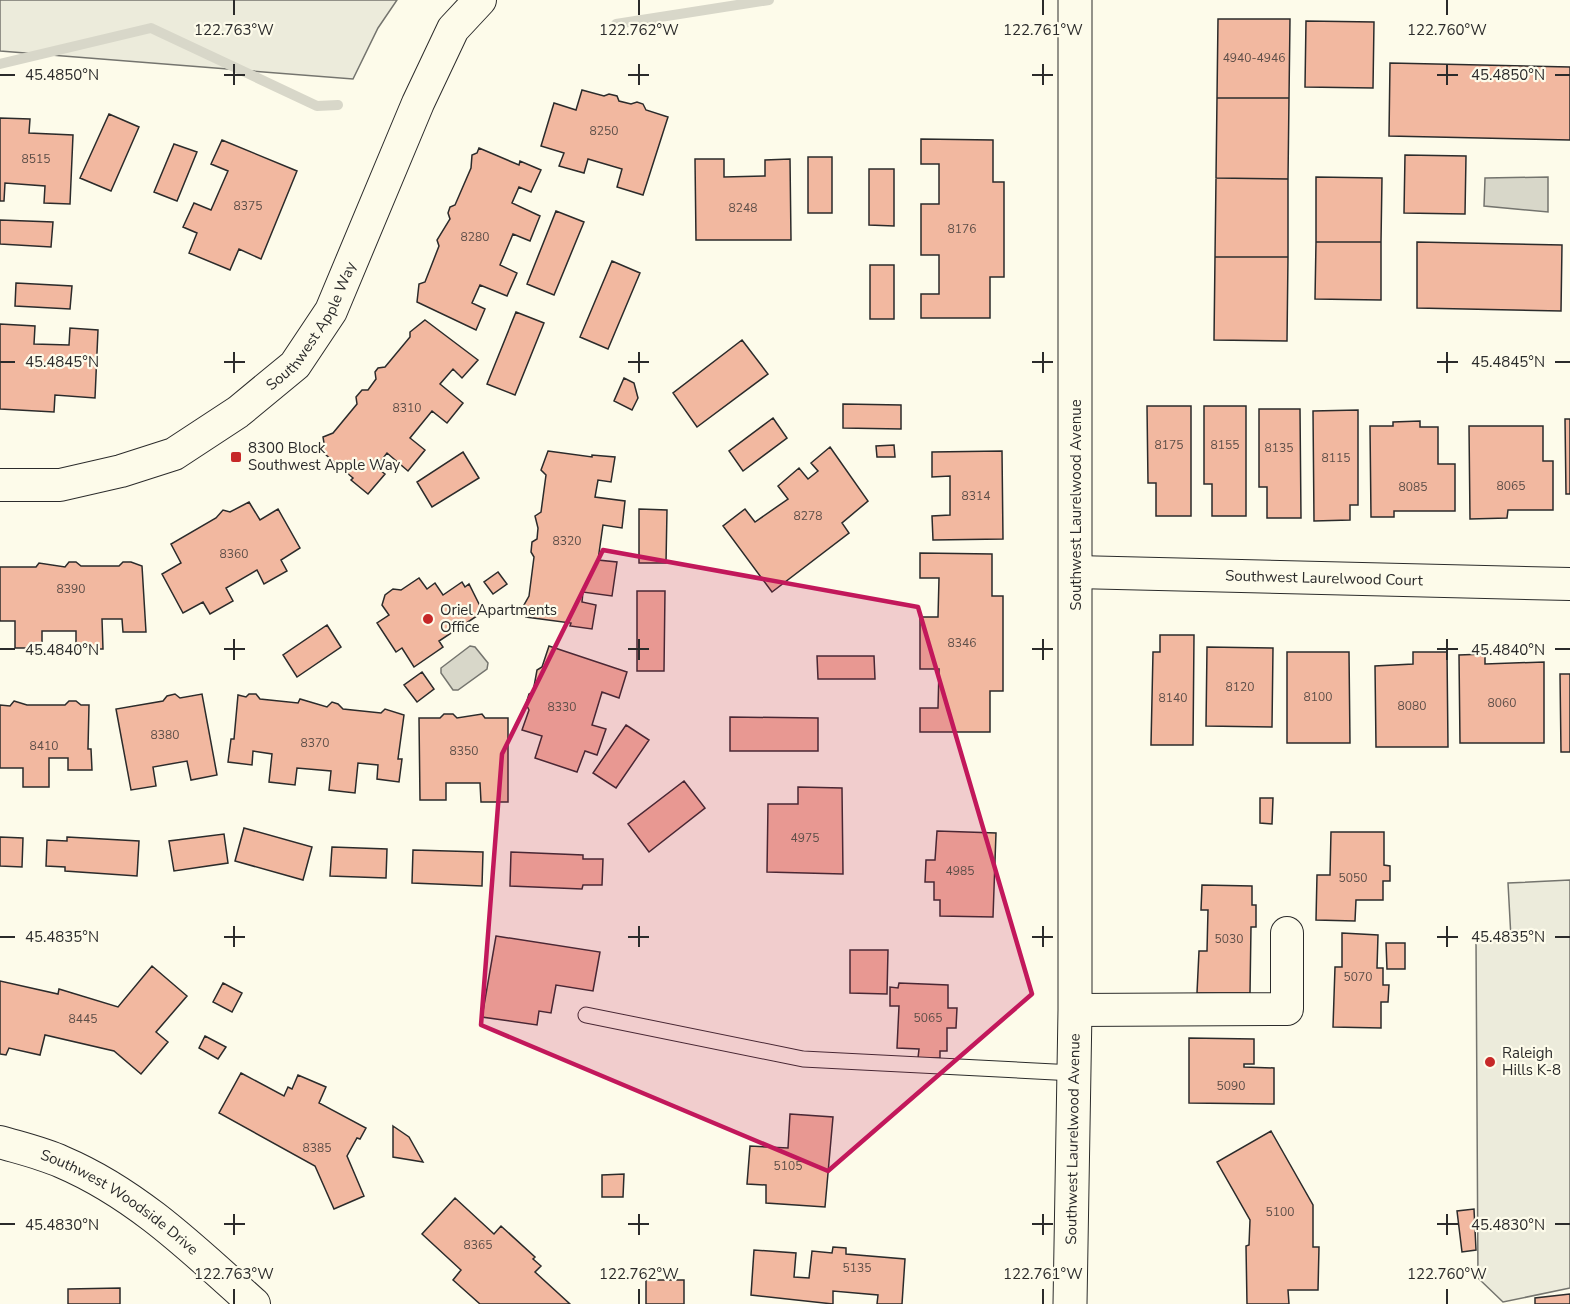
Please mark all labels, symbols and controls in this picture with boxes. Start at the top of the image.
text: 122.763°W [194,20,274,40]
text: 122.762°W [599,20,679,40]
text: 122.761°W [1003,20,1083,40]
text: 122.760°W [1407,20,1487,40]
house number: 4940-4946 [1223,50,1285,66]
text: 45.4850°N [25,65,99,85]
text: 45.4850°N [1471,65,1545,85]
house number: 8250 [590,123,618,139]
house number: 8515 [22,151,50,167]
house number: 8375 [234,198,262,214]
house number: 8248 [729,200,757,216]
house number: 8176 [948,221,976,237]
house number: 8280 [461,229,489,245]
street label: Southwest Apple Way [262,258,361,395]
text: 45.4845°N [25,352,99,372]
text: 45.4845°N [1471,352,1545,372]
street label: Southwest Laurelwood Avenue [1066,399,1086,611]
house number: 8310 [393,400,421,416]
house number: 8175 [1155,437,1183,453]
house number: 8155 [1211,437,1239,453]
place label: 8300 Block Southwest Apple Way [248,438,401,475]
house number: 8135 [1265,440,1293,456]
marker: 8300 Block Southwest Apple Way [229,450,243,464]
house number: 8115 [1322,450,1350,466]
house number: 8065 [1497,478,1525,494]
house number: 8085 [1399,479,1427,495]
house number: 8314 [962,488,990,504]
house number: 8278 [794,508,822,524]
house number: 8320 [553,533,581,549]
house number: 8360 [220,546,248,562]
street label: Southwest Laurelwood Court [1225,566,1424,590]
house number: 8390 [57,581,85,597]
place label: Oriel Apartments Office [440,600,557,637]
marker: Oriel Apartments Office [421,612,435,626]
house number: 8346 [948,635,976,651]
text: 45.4840°N [25,640,99,660]
text: 45.4840°N [1471,640,1545,660]
house number: 8120 [1226,679,1254,695]
house number: 8100 [1304,689,1332,705]
house number: 8140 [1159,690,1187,706]
house number: 8060 [1488,695,1516,711]
house number: 8080 [1398,698,1426,714]
house number: 8330 [548,699,576,715]
house number: 8380 [151,727,179,743]
house number: 8370 [301,735,329,751]
house number: 8410 [30,738,58,754]
house number: 8350 [450,743,478,759]
house number: 4975 [791,830,819,846]
house number: 4985 [946,863,974,879]
house number: 5050 [1339,870,1367,886]
text: 45.4835°N [25,927,99,947]
text: 45.4835°N [1471,927,1545,947]
house number: 5030 [1215,931,1243,947]
house number: 5070 [1344,969,1372,985]
house number: 5065 [914,1010,942,1026]
house number: 8445 [69,1011,97,1027]
street label: Southwest Laurelwood Avenue [1061,1033,1085,1245]
place label: Raleigh Hills K-8 [1502,1043,1561,1080]
marker: Raleigh Hills K-8 [1483,1055,1497,1069]
house number: 5090 [1217,1078,1245,1094]
house number: 8385 [303,1140,331,1156]
street label: Southwest Woodside Drive [38,1145,203,1259]
house number: 5105 [774,1158,802,1174]
house number: 5100 [1266,1204,1294,1220]
text: 45.4830°N [25,1215,99,1235]
text: 45.4830°N [1471,1215,1545,1235]
house number: 8365 [464,1237,492,1253]
house number: 5135 [843,1260,871,1276]
text: 122.763°W [194,1264,274,1284]
text: 122.762°W [599,1264,679,1284]
text: 122.761°W [1003,1264,1083,1284]
text: 122.760°W [1407,1264,1487,1284]

